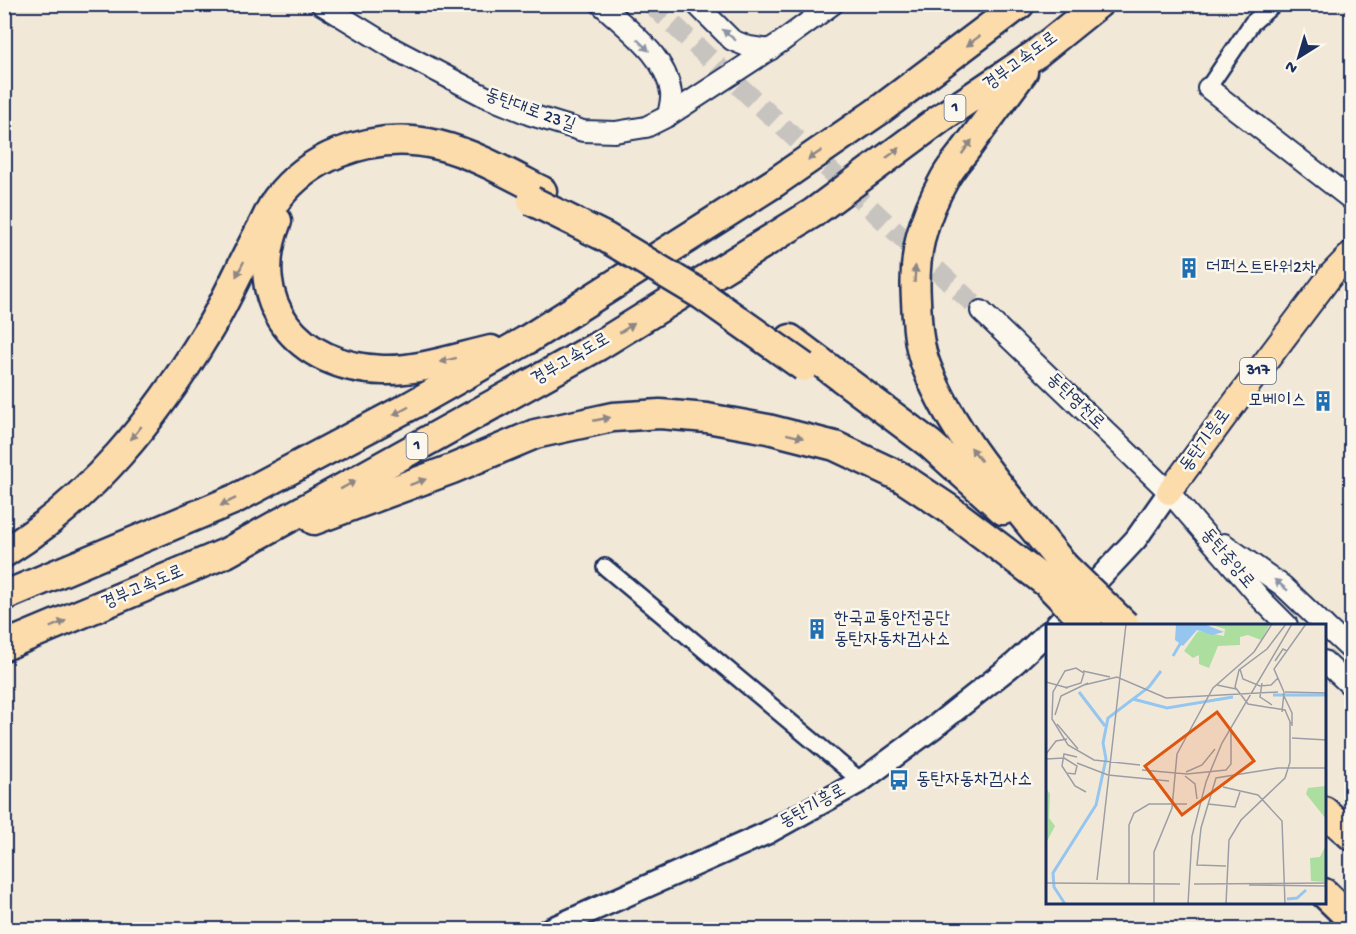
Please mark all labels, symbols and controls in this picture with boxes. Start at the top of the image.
north arrow [1269,27,1329,87]
street label: 경부고속도로 [980,28,1062,96]
one-way arrow [721,29,737,42]
one-way arrow [966,34,981,46]
one-way arrow [636,38,651,52]
text: N [1282,55,1302,77]
street label: 동탄대로 23길 [482,85,579,137]
road number: 1 [944,95,966,121]
one-way arrow [961,140,973,155]
one-way arrow [885,147,901,159]
one-way arrow [807,149,824,160]
building icon: 더퍼스트타워2차 [1177,256,1201,280]
place label: 더퍼스트타워2차 [1206,258,1316,279]
one-way arrow [235,260,244,277]
one-way arrow [911,264,920,283]
one-way arrow [619,322,635,333]
street label: 경부고속도로 [528,329,614,391]
one-way arrow [439,356,457,366]
road number: 317 [1240,358,1276,384]
street label: 동탄영천로 [1042,369,1108,435]
building icon: 모베이스 [1311,389,1335,413]
place label: 모베이스 [1248,391,1306,412]
street label: 동탄기흥로 [1175,405,1236,476]
one-way arrow [392,406,409,416]
one-way arrow [593,414,612,423]
one-way arrow [131,426,143,441]
one-way arrow [786,431,804,441]
road number: 1 [406,433,428,459]
one-way arrow [971,446,983,461]
one-way arrow [409,476,427,486]
one-way arrow [339,480,356,490]
one-way arrow [220,497,237,507]
street label: 동탄중앙로 [1196,525,1258,593]
street label: 경부고속도로 [99,561,187,615]
one-way arrow [1273,579,1289,592]
place label: 한국교통안전공단 동탄자동차검사소 [834,609,950,651]
building icon: 한국교통안전공단 동탄자동차검사소 [805,617,829,641]
one-way arrow [50,619,68,629]
inset map [1046,624,1326,904]
bus stop icon: 동탄자동차검사소 [887,768,911,792]
place label: 동탄자동차검사소 [916,770,1032,791]
street label: 동탄기흥로 [776,779,850,834]

